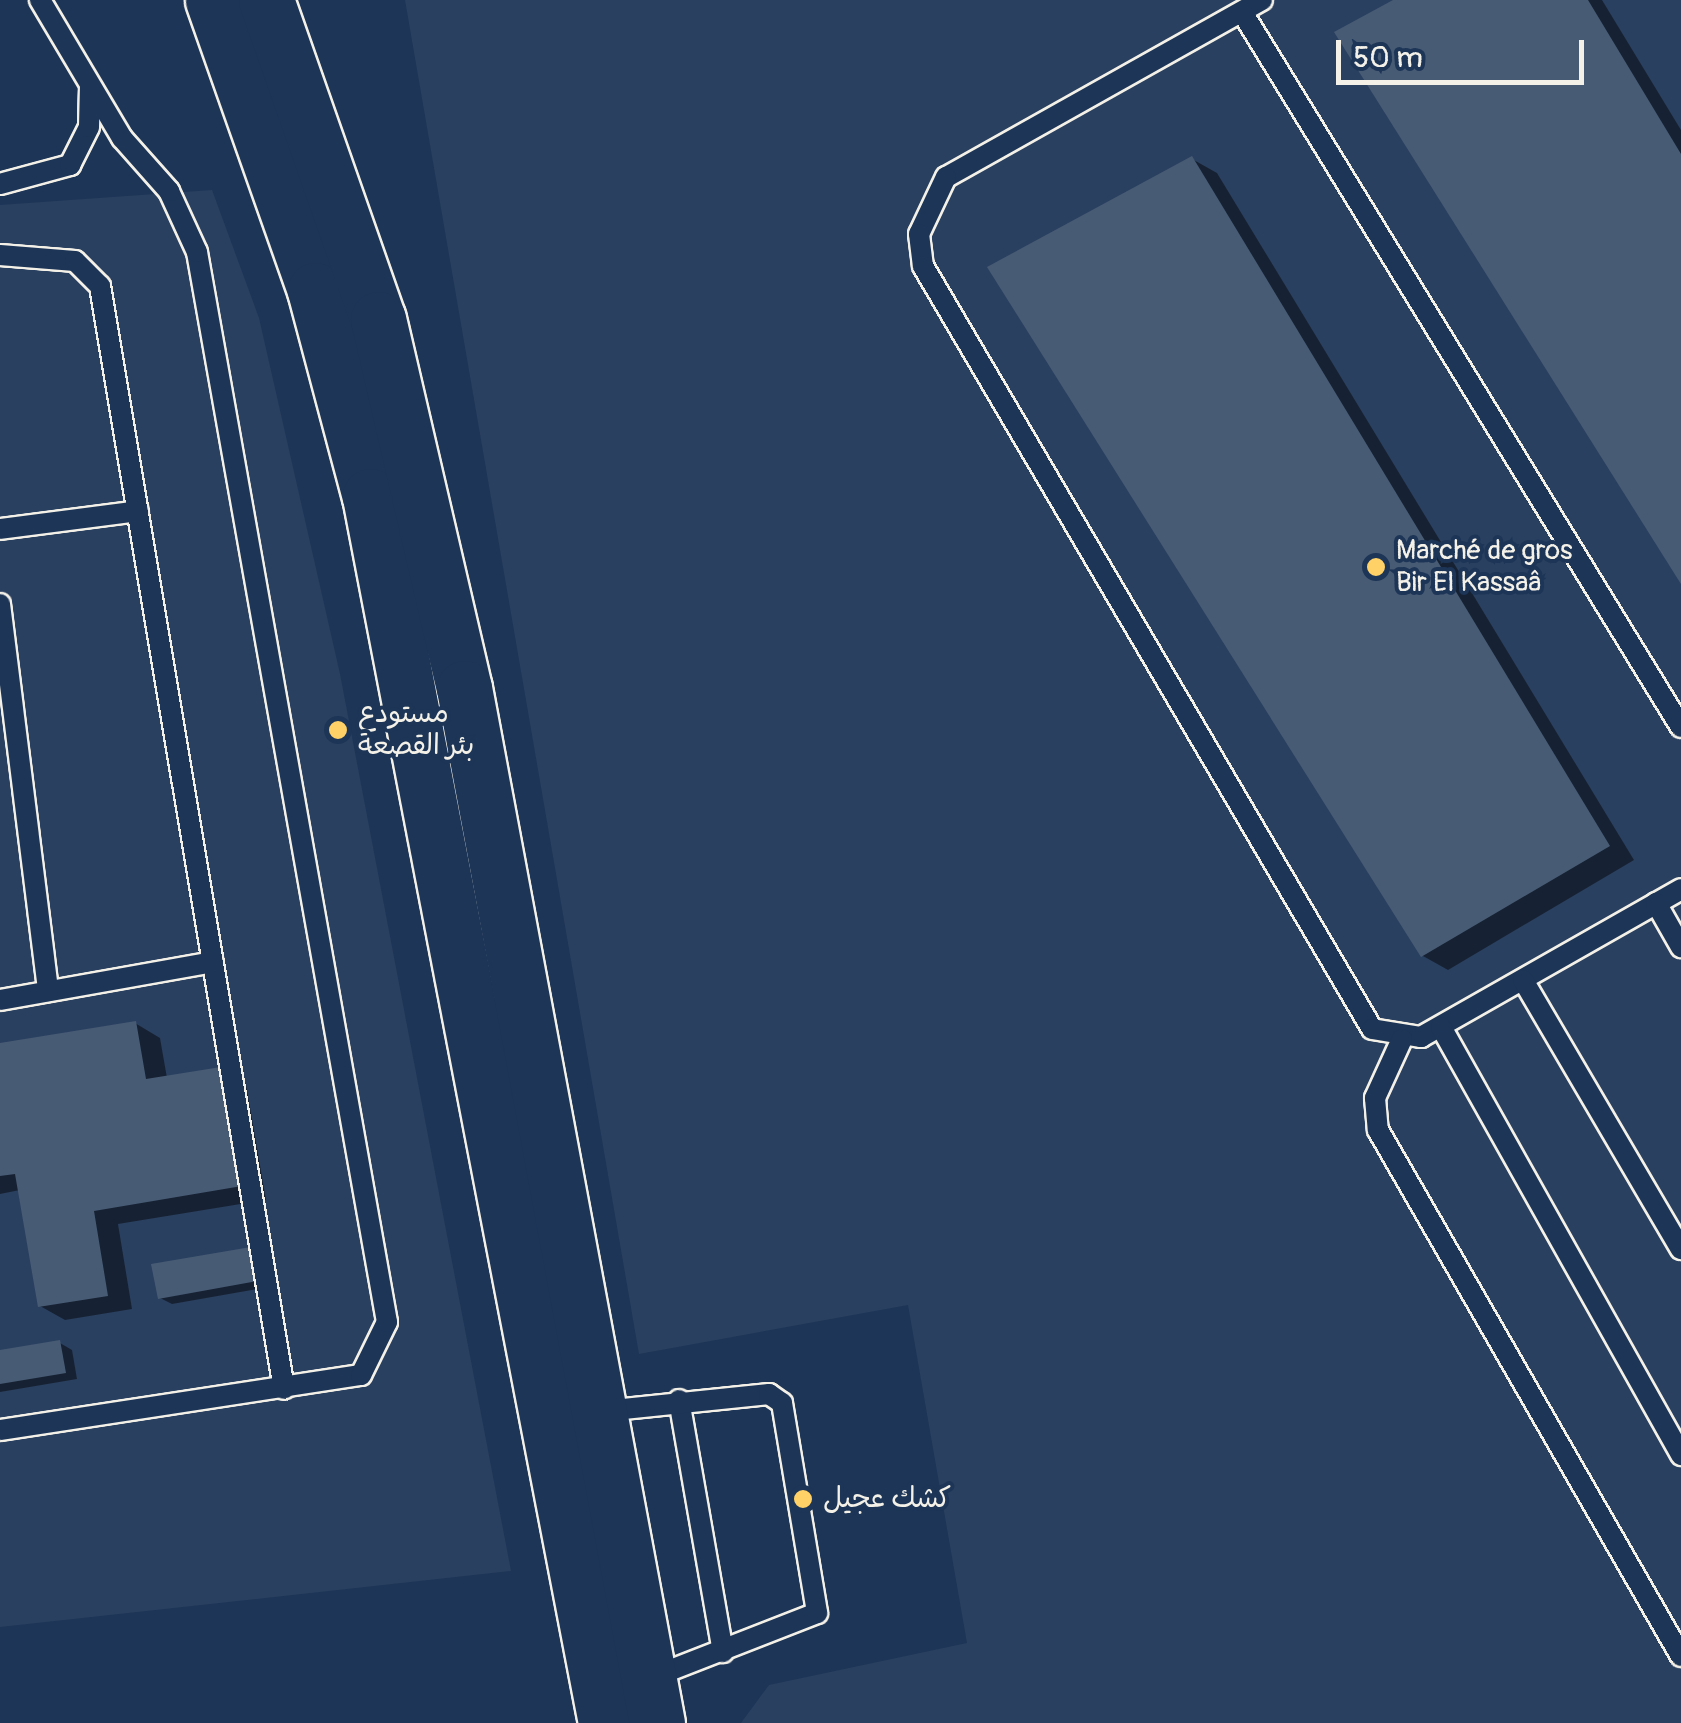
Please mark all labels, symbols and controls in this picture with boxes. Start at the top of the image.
scale bar [1341,20,1588,82]
text: 50 m [1353,39,1423,76]
place label: Marché de gros Bir El Kassaâ [1396,534,1572,600]
marker: Marché de gros Bir El Kassaâ [1365,556,1387,578]
place label: مستودع بئر القصعة [358,697,474,763]
marker: مستودع بئر القصعة [327,719,349,741]
place label: كشك عجيل [823,1482,951,1516]
marker: كشك عجيل [792,1488,814,1510]

